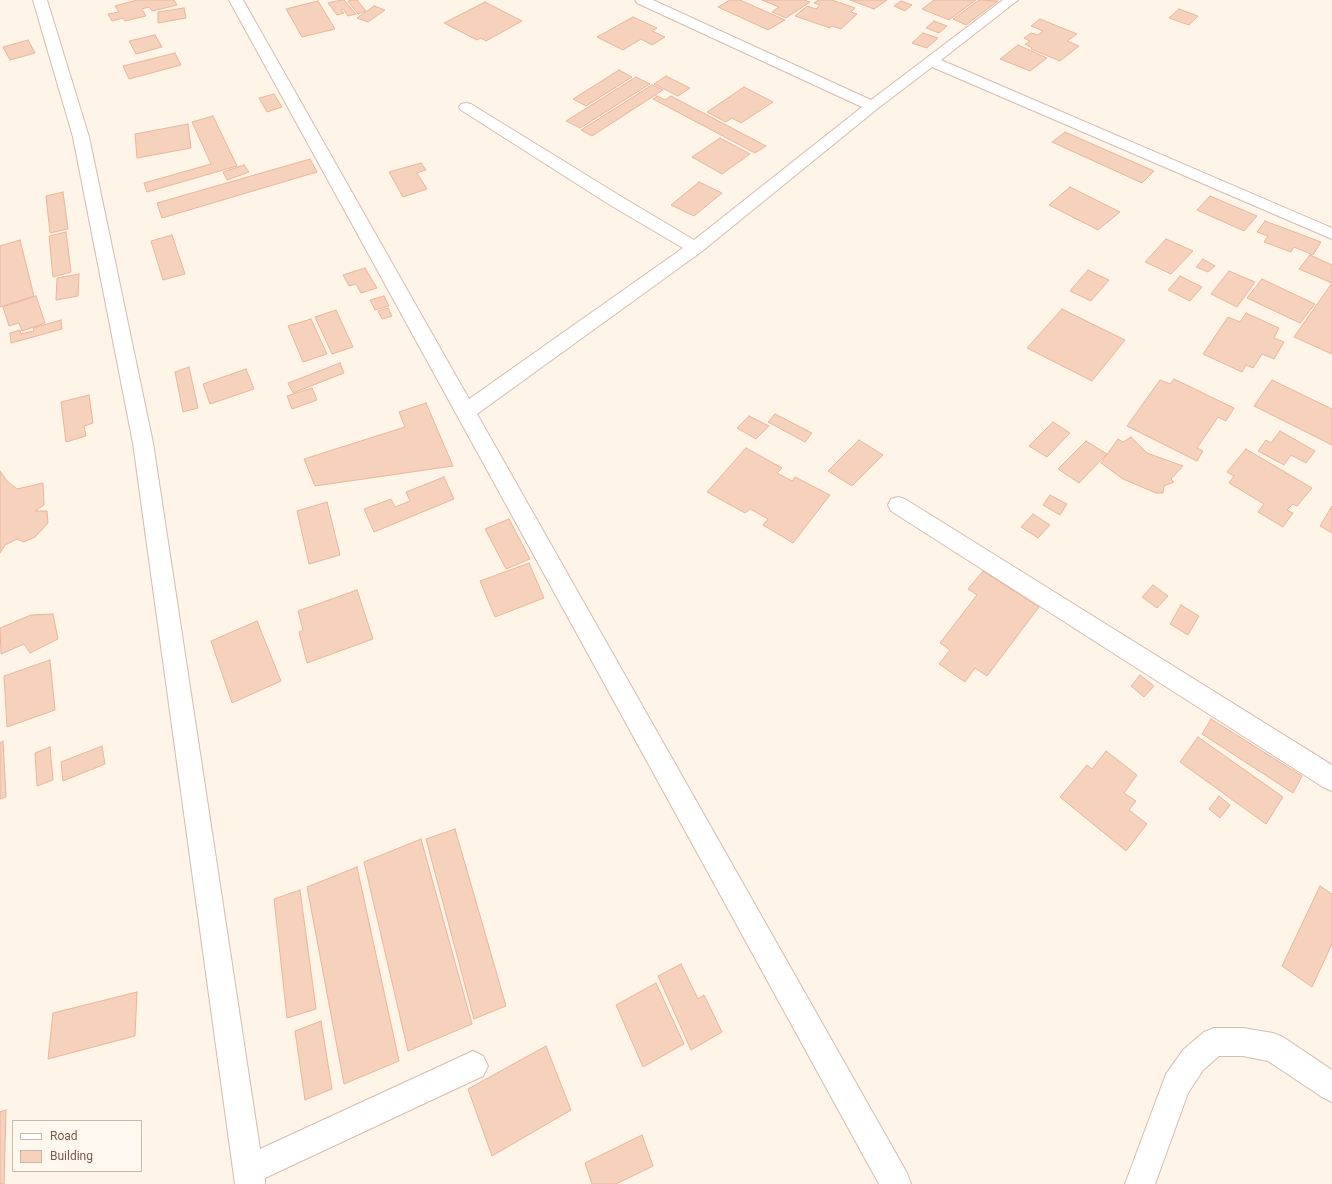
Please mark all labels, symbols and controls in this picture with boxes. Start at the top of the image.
legend [12,1120,142,1172]
text: Road [50,1129,78,1143]
text: Building [50,1149,93,1163]

